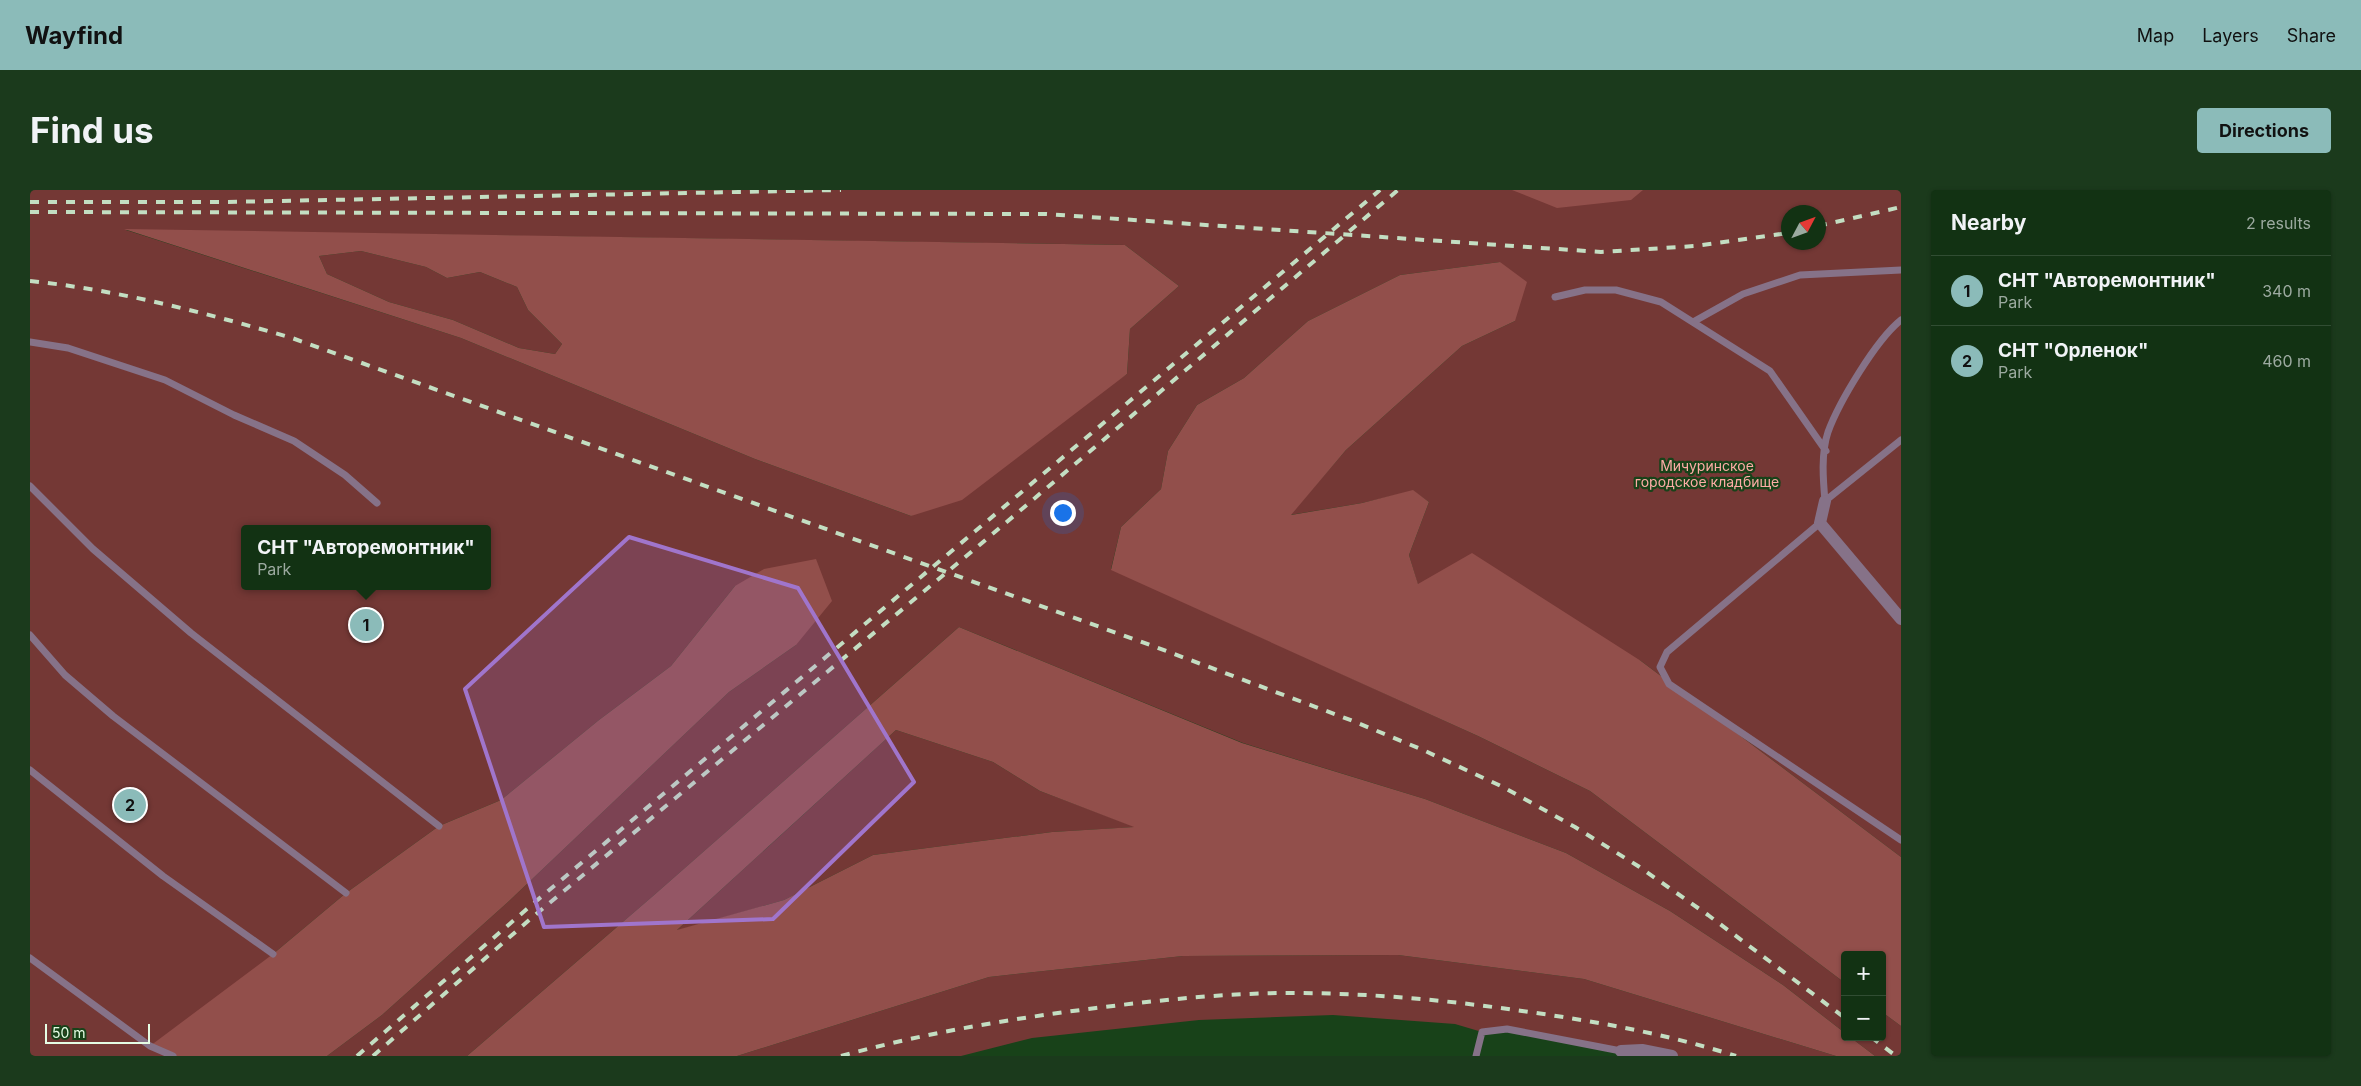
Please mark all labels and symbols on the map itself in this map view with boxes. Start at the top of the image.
north arrow [1781,205,1826,250]
park label: Мичуринское городское кладбище [1635,457,1779,490]
your location [1050,500,1076,526]
pin: 1 [350,606,382,644]
pin: 2 [114,786,146,824]
scale bar [45,1021,150,1044]

